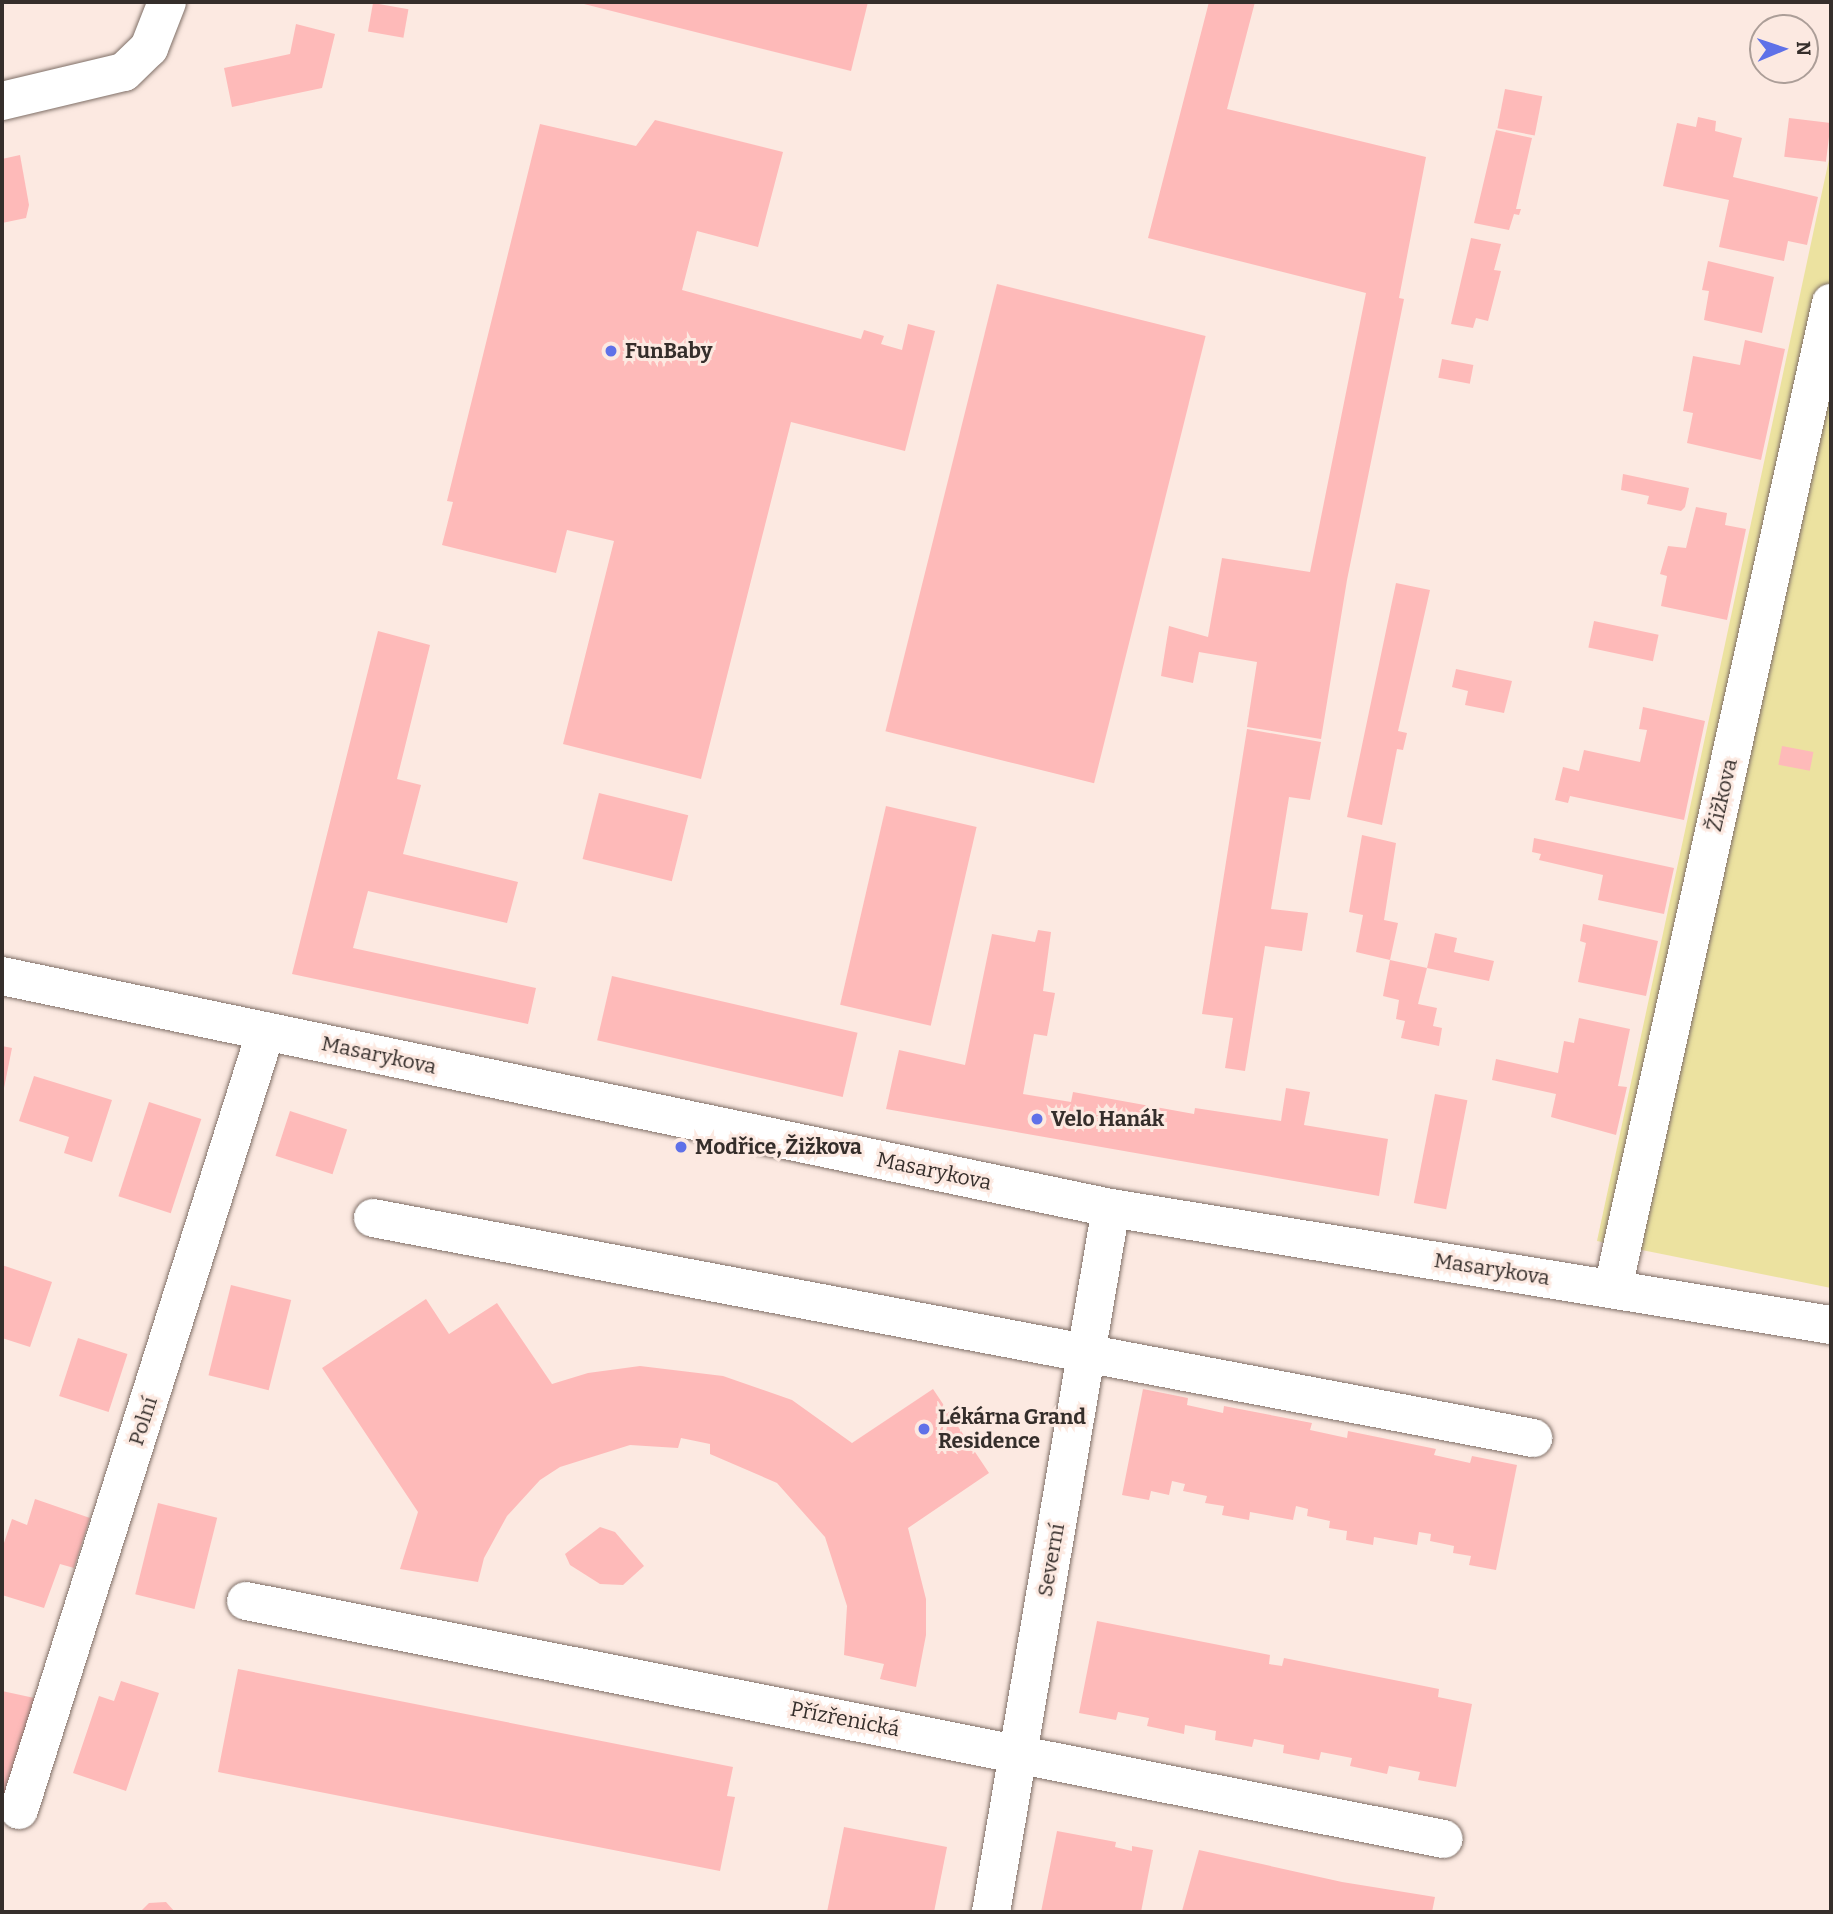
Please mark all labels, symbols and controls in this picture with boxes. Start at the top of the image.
north arrow [1749,14,1819,84]
text: N [1792,41,1815,56]
place label: FunBaby [625,338,712,364]
marker: FunBaby [603,343,619,359]
street label: Žižkova [1701,756,1743,834]
street label: Masarykova [319,1031,439,1079]
place label: Velo Hanák [1051,1106,1164,1132]
marker: Velo Hanák [1029,1111,1045,1127]
place label: Modřice, Žižkova [695,1134,862,1160]
marker: Modřice, Žižkova [673,1139,689,1155]
street label: Masarykova [874,1147,994,1195]
street label: Masarykova [1432,1247,1552,1291]
street label: Polní [123,1393,163,1449]
place label: Lékárna Grand Residence [938,1404,1086,1454]
marker: Lékárna Grand Residence [916,1421,932,1437]
street label: Severní [1032,1521,1070,1599]
street label: Přízřenická [788,1696,902,1742]

